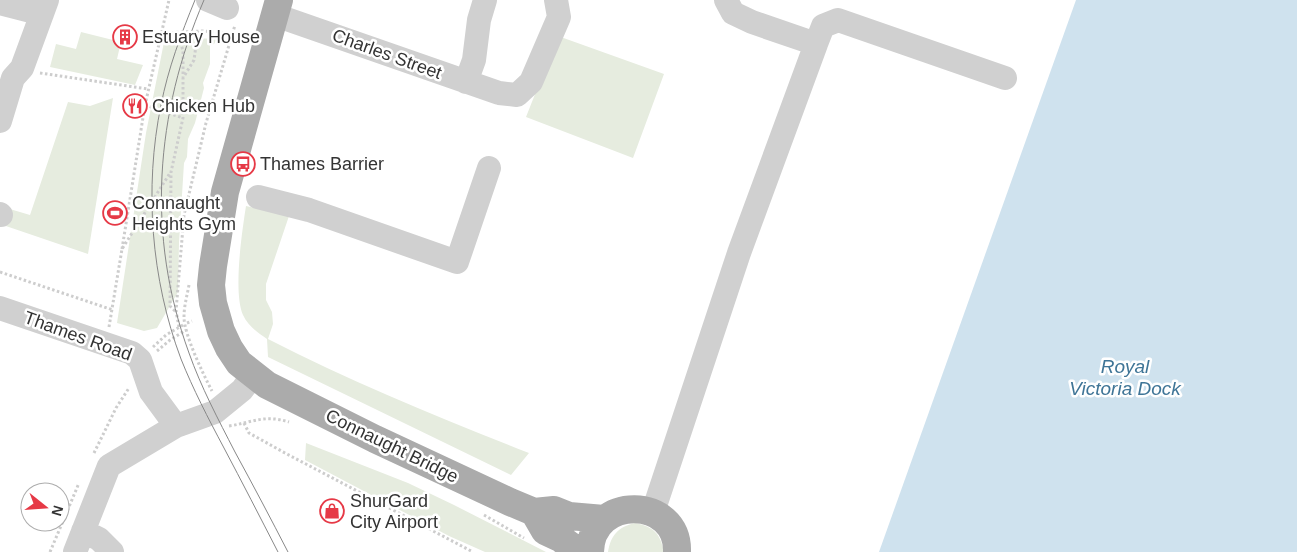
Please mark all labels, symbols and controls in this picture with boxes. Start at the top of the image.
building icon: Estuary House [112,24,138,50]
street label: Charles Street [330,25,444,83]
place label: Estuary House [142,27,260,47]
restaurant icon: Chicken Hub [122,93,148,119]
place label: Chicken Hub [152,96,255,116]
bus stop icon: Thames Barrier [230,151,256,177]
place label: Thames Barrier [260,154,384,174]
place label: Connaught Heights Gym [132,193,236,234]
sports icon: Connaught Heights Gym [102,200,128,226]
street label: Thames Road [21,307,135,365]
water label: Royal Victoria Dock [1069,356,1182,399]
street label: Connaught Bridge [322,405,462,487]
north arrow [20,482,70,532]
place label: ShurGard City Airport [350,491,438,532]
shop icon: ShurGard City Airport [319,498,345,524]
text: N [48,504,67,518]

